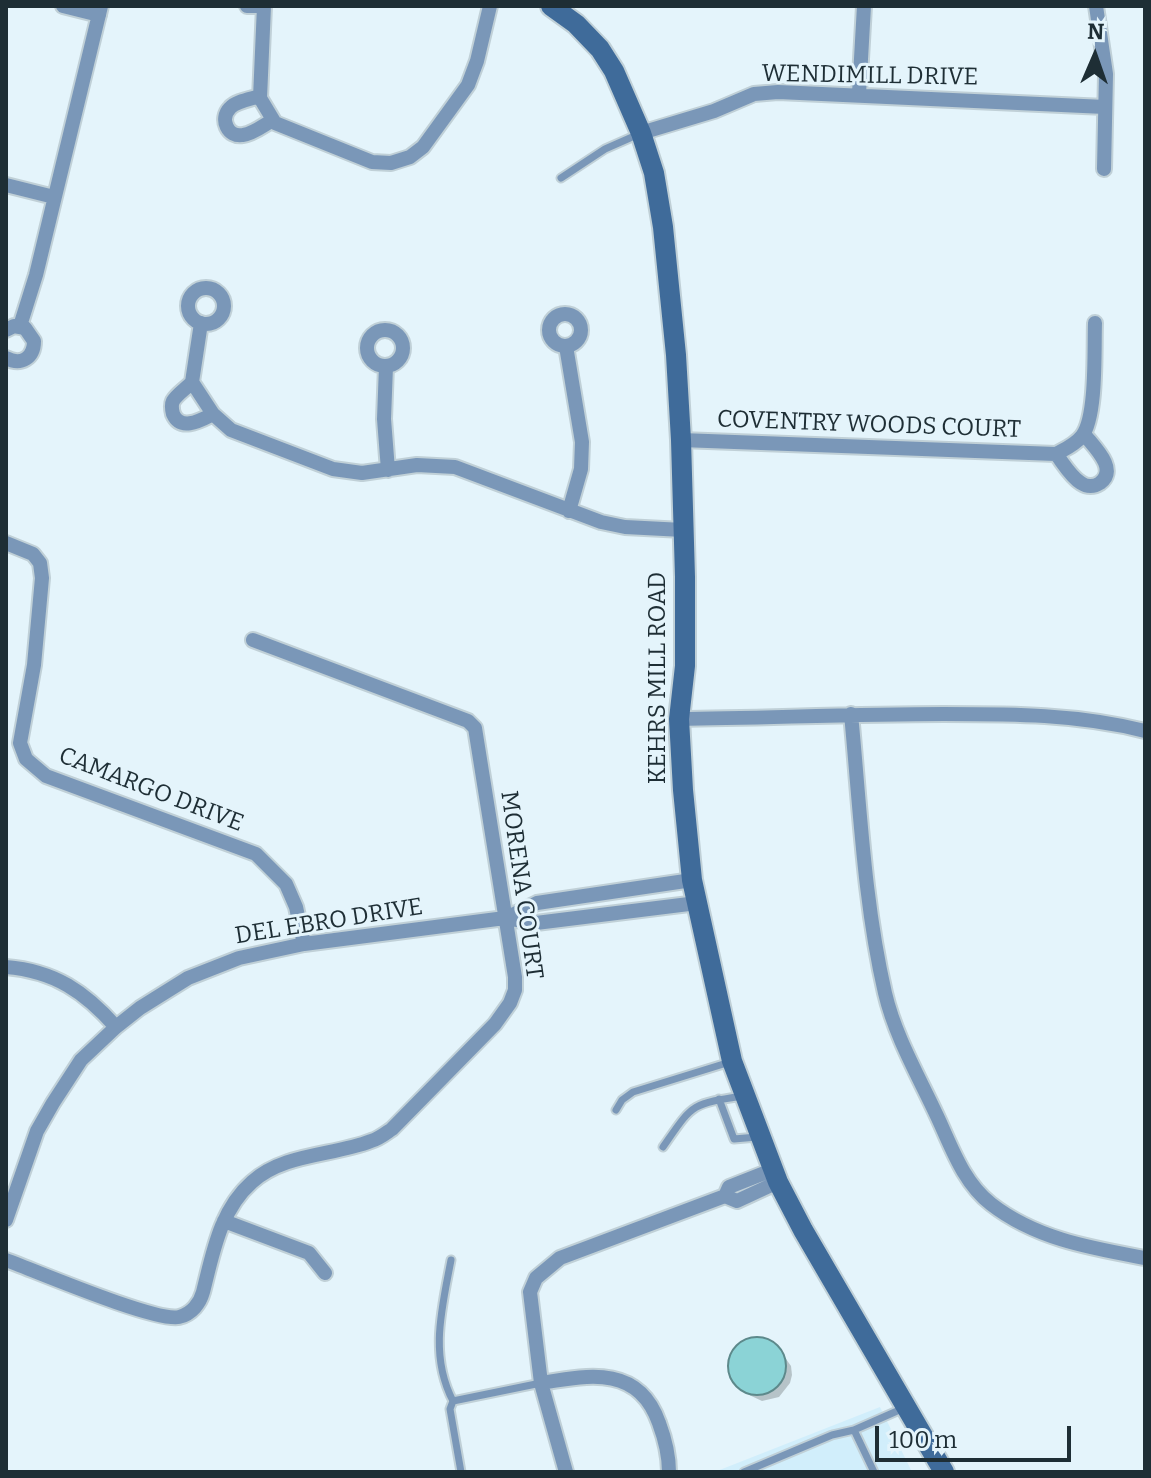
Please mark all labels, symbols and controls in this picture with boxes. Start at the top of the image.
north arrow [1055,16,1135,96]
text: N [1087,18,1105,45]
street label: WENDIMILL DRIVE [761,60,979,92]
street label: COVENTRY WOODS COURT [716,405,1022,445]
street label: KEHRS MILL ROAD [644,572,672,784]
street label: CAMARGO DRIVE [55,742,247,838]
street label: MORENA COURT [494,789,548,981]
street label: DEL EBRO DRIVE [233,893,425,951]
scale bar [879,1410,1075,1460]
text: 100 m [889,1426,957,1454]

